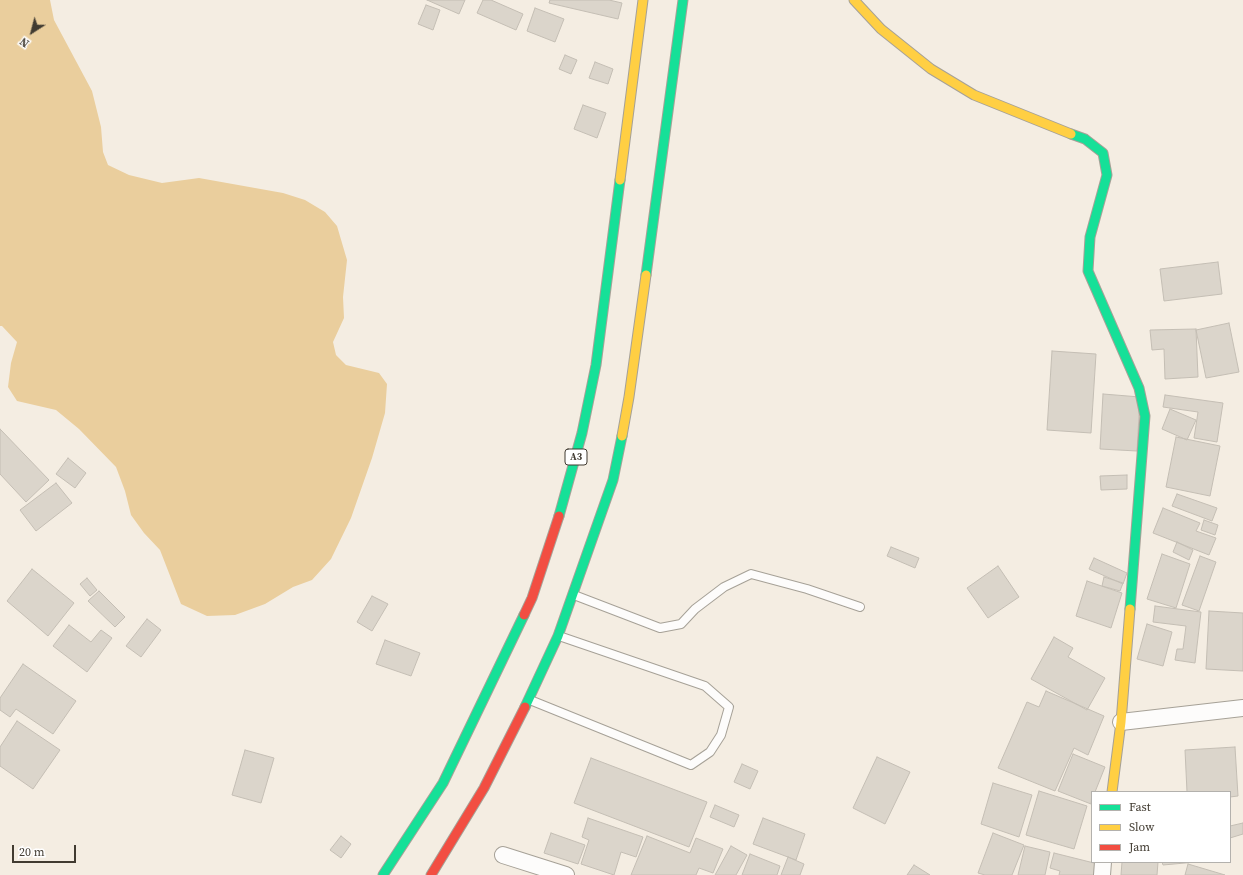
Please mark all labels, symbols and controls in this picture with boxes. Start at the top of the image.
north arrow [12,12,52,52]
text: N [17,34,32,51]
road number: A3 [565,449,587,465]
legend [1091,791,1231,863]
text: Fast [1129,799,1151,815]
text: Slow [1129,819,1154,835]
scale bar [14,837,78,863]
text: Jam [1129,839,1150,855]
text: 20 m [19,844,45,860]

